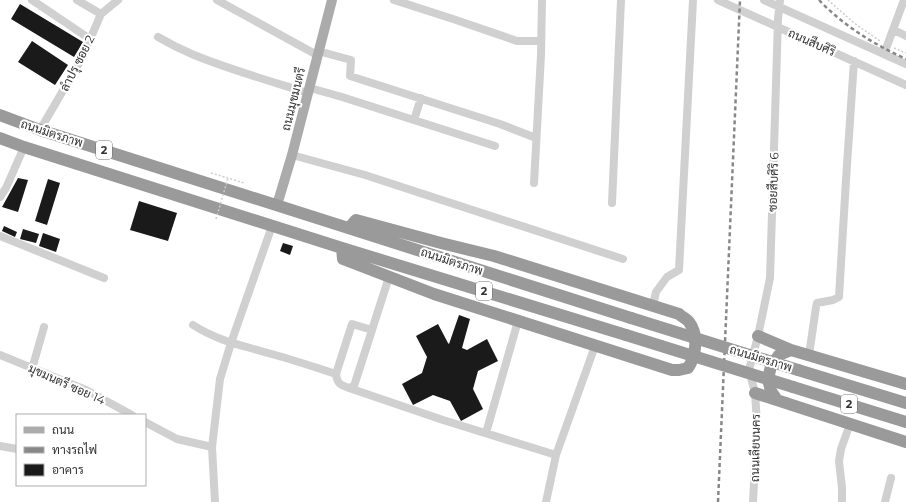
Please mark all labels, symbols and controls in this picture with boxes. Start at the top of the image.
street label: ถนนสืบศิริ [786,25,838,59]
street label: ลำปรุ ซอย 2 [57,32,99,94]
street label: ถนนมุขมนตรี [278,66,310,133]
street label: ถนนมิตรภาพ [19,116,85,150]
road number: 2 [96,141,112,159]
street label: ซอยสืบศิริ 6 [764,152,782,212]
street label: ถนนมิตรภาพ [419,244,485,278]
road number: 2 [476,282,492,300]
street label: ถนนมิตรภาพ [728,341,794,375]
street label: มุขมนตรี ซอย 14 [25,360,108,409]
road number: 2 [841,395,857,413]
legend [16,414,146,486]
street label: ถนนเลียบนคร [747,414,763,482]
text: ถนน [52,422,75,437]
text: ทางรถไฟ [52,442,97,457]
text: อาคาร [52,462,84,477]

